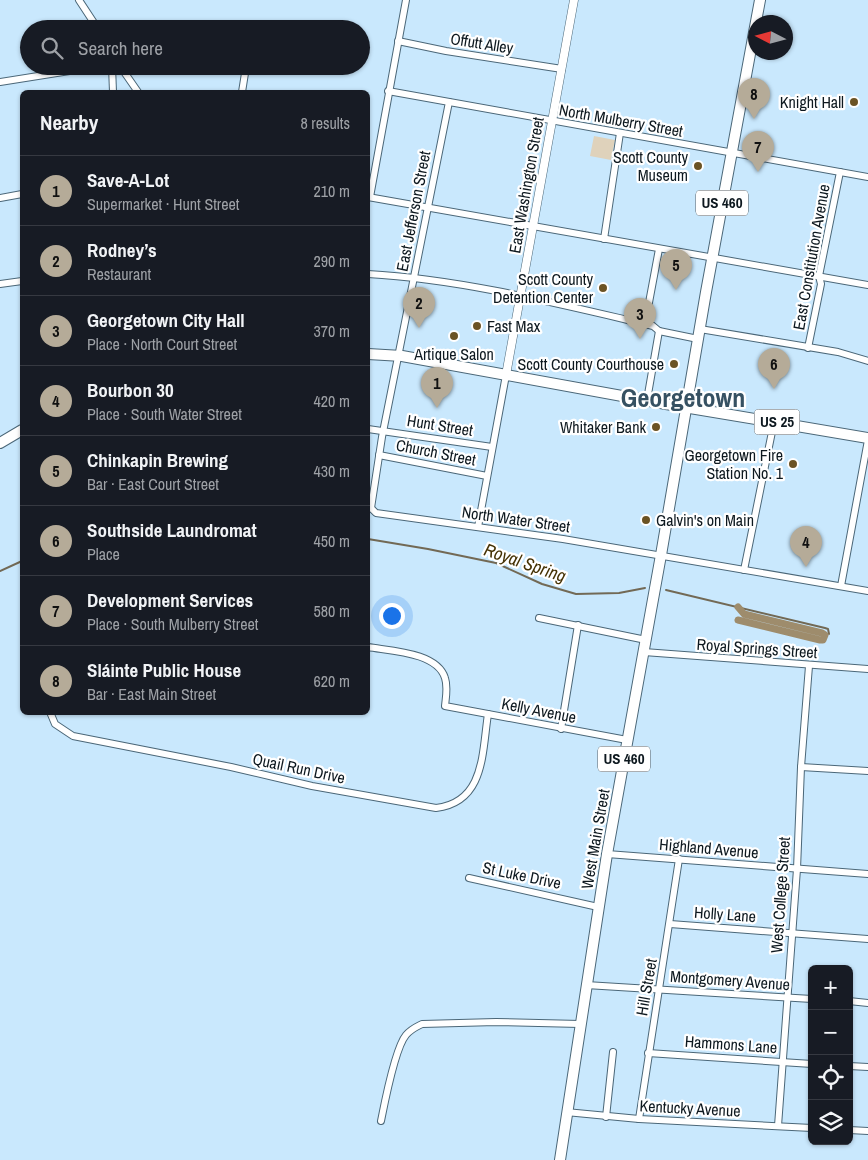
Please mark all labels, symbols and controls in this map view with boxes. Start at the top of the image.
north arrow [748,15,793,60]
search box [20,20,370,75]
street label: Offutt Alley [449,27,515,59]
icon: search [38,34,66,62]
text: Search here [78,35,163,61]
pin: 8 [738,78,770,119]
place label: Knight Hall [780,91,844,113]
marker: Knight Hall [848,96,860,108]
street label: North Mulberry Street [557,98,685,142]
text: Nearby [40,108,98,137]
text: 8 results [300,112,350,134]
street label: East Washington Street [503,115,549,255]
pin: 7 [742,131,774,172]
place label: Scott County Museum [613,146,688,186]
street label: East Jefferson Street [391,149,436,273]
marker: Scott County Museum [692,160,704,172]
text: Save-A-Lot [87,167,169,193]
text: 1 [52,180,60,202]
text: 210 m [314,180,350,202]
street label: East Constitution Avenue [787,182,835,332]
road number: US 460 [696,190,748,216]
text: Supermarket · Hunt Street [87,193,239,215]
text: Rodney’s [87,237,157,263]
pin: 5 [660,249,692,290]
text: 2 [52,250,60,272]
text: 290 m [314,250,350,272]
text: Restaurant [87,263,151,285]
place label: Scott County Detention Center [493,268,594,308]
marker: Scott County Detention Center [597,282,609,294]
pin: 2 [403,287,435,328]
pin: 3 [624,298,656,339]
text: Georgetown City Hall [87,307,245,333]
place label: Fast Max [487,315,541,337]
text: 3 [52,320,60,342]
text: 370 m [314,320,350,342]
marker: Fast Max [471,320,483,332]
marker: Artique Salon [448,330,460,342]
text: Place · North Court Street [87,333,237,355]
place label: Artique Salon [413,343,494,365]
pin: 6 [758,348,790,389]
place label: Scott County Courthouse [517,353,664,375]
marker: Scott County Courthouse [668,358,680,370]
pin: 1 [421,367,453,408]
text: Bourbon 30 [87,377,174,403]
district label: Georgetown [621,380,745,415]
text: 4 [52,390,60,412]
text: 420 m [314,390,350,412]
text: Place · South Water Street [87,403,242,425]
street label: Hunt Street [406,409,475,441]
road number: US 25 [754,410,800,434]
place label: Whitaker Bank [560,416,646,438]
marker: Whitaker Bank [650,421,662,433]
street label: Church Street [394,433,478,471]
place label: Georgetown Fire Station No. 1 [685,444,784,484]
text: Chinkapin Brewing [87,447,228,473]
marker: Georgetown Fire Station No. 1 [787,458,799,470]
text: 5 [52,460,60,482]
text: 430 m [314,460,350,482]
text: Bar · East Court Street [87,473,219,495]
street label: North Water Street [461,501,572,538]
place label: Galvin's on Main [656,509,754,531]
marker: Galvin's on Main [640,514,652,526]
text: Southside Laundromat [87,517,257,543]
pin: 4 [790,526,822,567]
text: 6 [52,530,60,552]
text: 450 m [314,530,350,552]
water label: Royal Spring [481,537,570,588]
text: Place [87,543,120,565]
text: Development Services [87,587,253,613]
text: 7 [52,600,60,622]
text: 580 m [314,600,350,622]
your location [379,603,405,629]
text: Place · South Mulberry Street [87,613,258,635]
street label: Royal Springs Street [696,633,818,663]
text: Sláinte Public House [87,657,241,683]
text: 8 [52,670,60,692]
text: 620 m [314,670,350,692]
text: Bar · East Main Street [87,683,216,705]
street label: Kelly Avenue [500,692,578,728]
road number: US 460 [598,746,650,772]
street label: Quail Run Drive [251,747,347,789]
street label: West Main Street [575,787,615,891]
street label: Highland Avenue [658,833,760,863]
street label: West College Street [765,836,795,954]
street label: St Luke Drive [481,856,563,894]
street label: Holly Lane [693,901,757,927]
street label: Hill Street [630,956,662,1017]
street label: Montgomery Avenue [669,965,791,995]
map controls [808,965,853,1145]
button: + [808,965,853,1010]
button: − [808,1010,853,1055]
street label: Hammons Lane [684,1030,778,1058]
button: locate [808,1055,853,1100]
street label: Kentucky Avenue [639,1094,741,1122]
button: layers [808,1100,853,1145]

